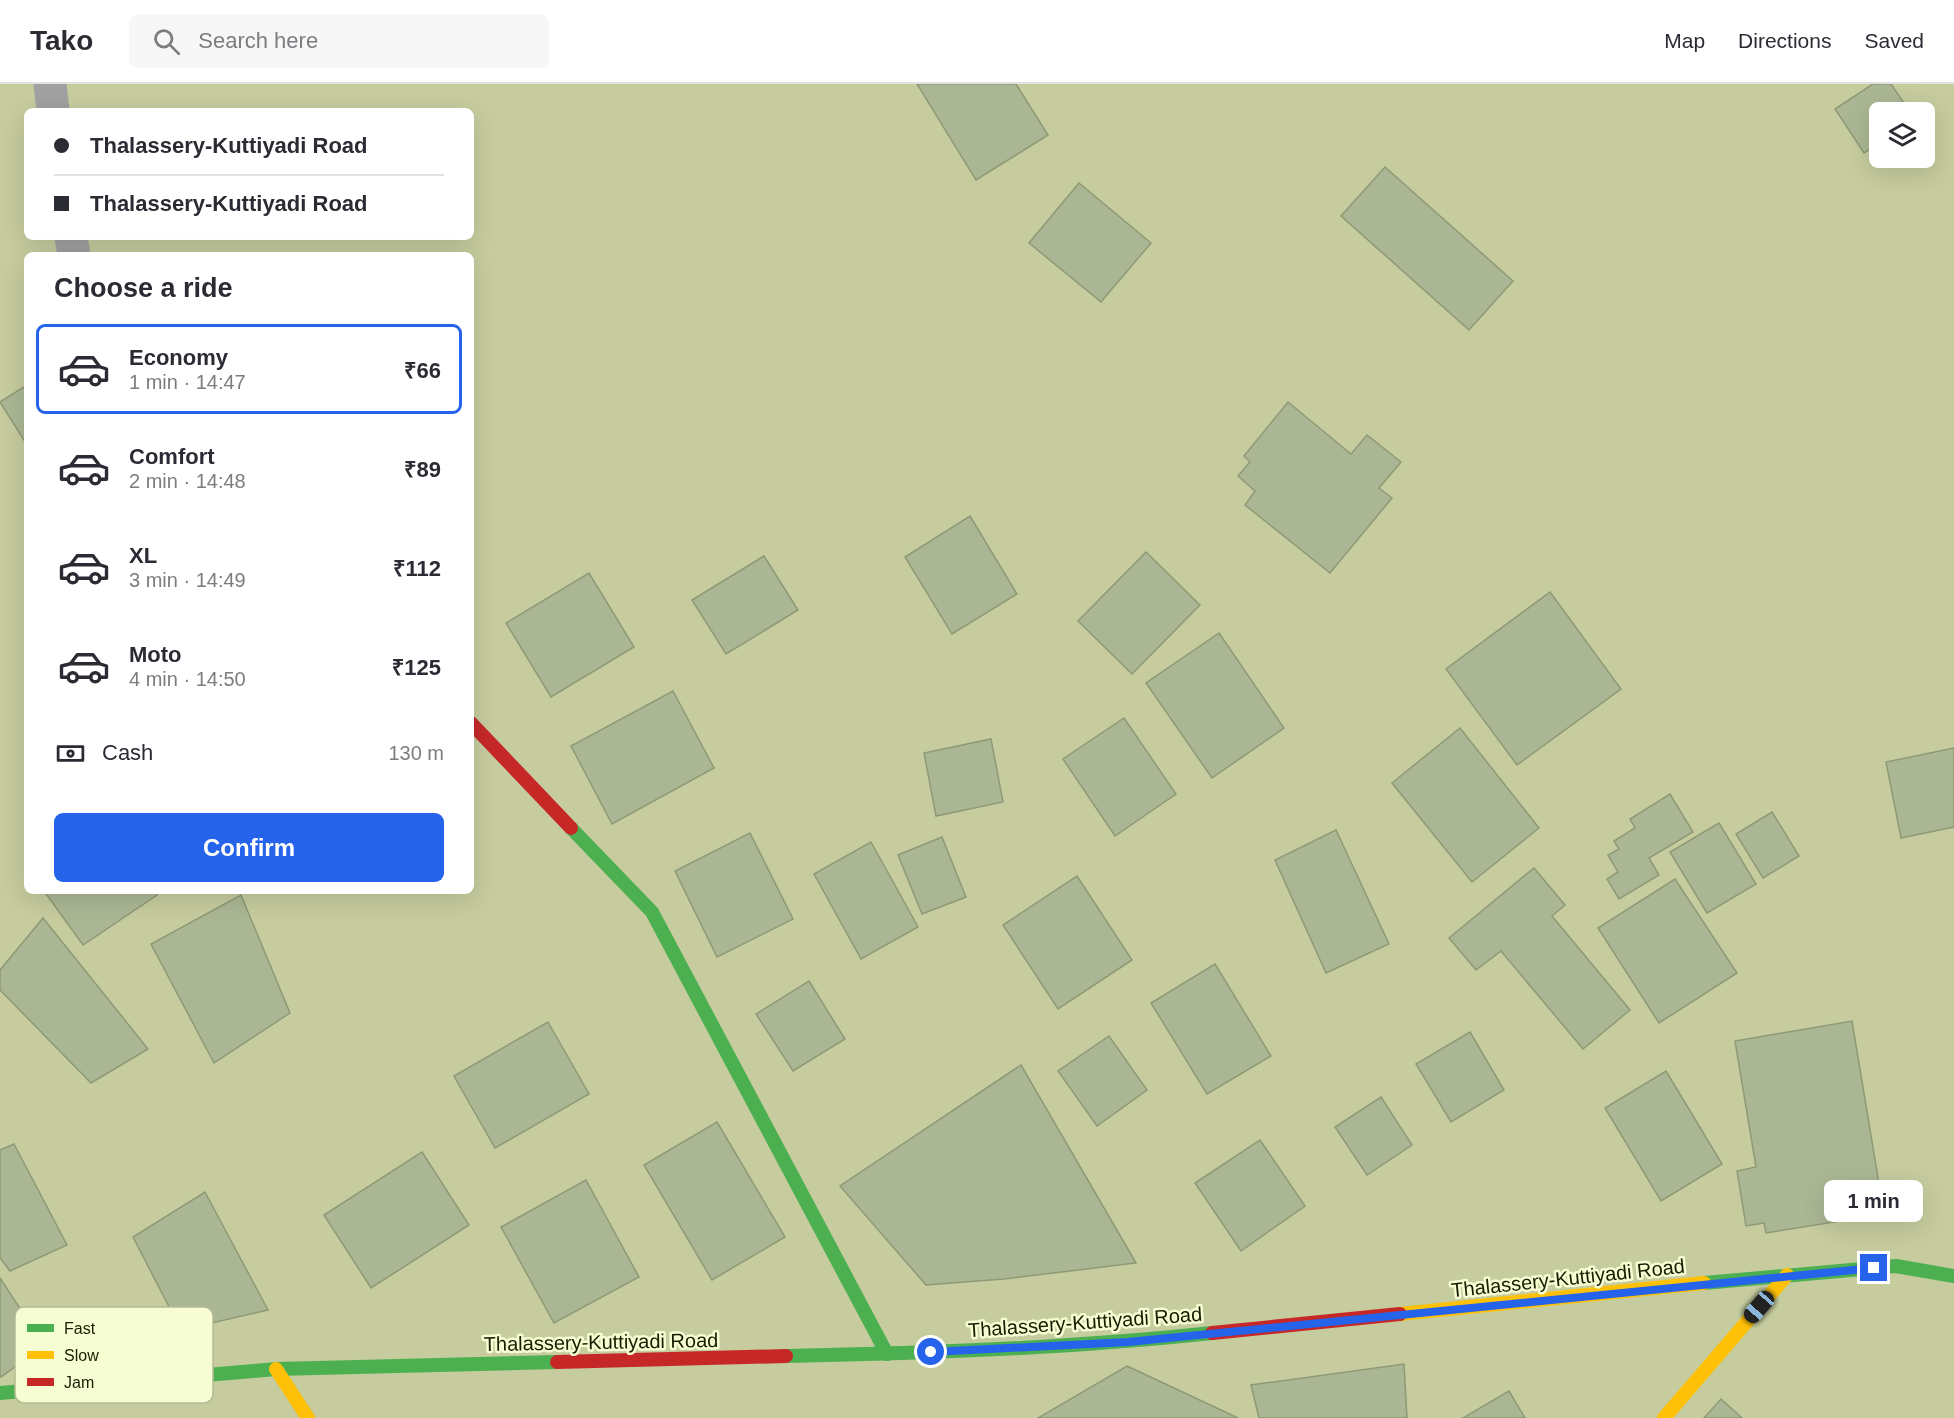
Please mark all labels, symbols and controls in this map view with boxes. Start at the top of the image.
search box [129,14,549,68]
text: Tako [30,25,93,56]
icon: search [150,25,183,58]
text: Search here [198,28,318,53]
text: Map [1664,29,1705,52]
text: Directions [1738,29,1831,52]
text: Saved [1864,29,1924,52]
map controls [1869,102,1935,168]
button: layers [1869,102,1935,168]
text: Thalassery-Kuttiyadi Road [90,133,368,158]
text: Thalassery-Kuttiyadi Road [90,191,368,216]
text: Choose a ride [54,273,233,303]
icon: car [57,342,111,396]
text: Economy [129,345,228,370]
text: ₹66 [404,358,441,383]
text: 1 min · 14:47 [129,371,246,393]
icon: car [57,441,111,495]
text: Comfort [129,444,215,469]
text: ₹89 [404,457,441,482]
text: 2 min · 14:48 [129,470,246,492]
icon: car [57,540,111,594]
text: XL [129,543,157,568]
text: ₹112 [393,556,441,581]
text: 3 min · 14:49 [129,569,246,591]
icon: car [57,639,111,693]
text: Moto [129,642,182,667]
text: ₹125 [392,655,441,680]
text: 4 min · 14:50 [129,668,246,690]
icon: cash [54,737,87,770]
text: Cash [102,740,153,765]
text: 130 m [388,742,444,764]
button: Confirm [54,813,444,882]
callout: 1 min [1824,1181,1924,1223]
text: 1 min [1847,1190,1900,1212]
route end [1860,1254,1887,1281]
street label: Thalassery-Kuttiyadi Road [1450,1255,1686,1301]
car [1740,1288,1778,1326]
street label: Thalassery-Kuttiyadi Road [967,1303,1203,1341]
legend [15,1307,213,1403]
text: Fast [64,1320,96,1337]
street label: Thalassery-Kuttiyadi Road [484,1329,718,1355]
route start [917,1338,944,1365]
text: Slow [64,1347,99,1364]
text: Jam [64,1374,94,1391]

